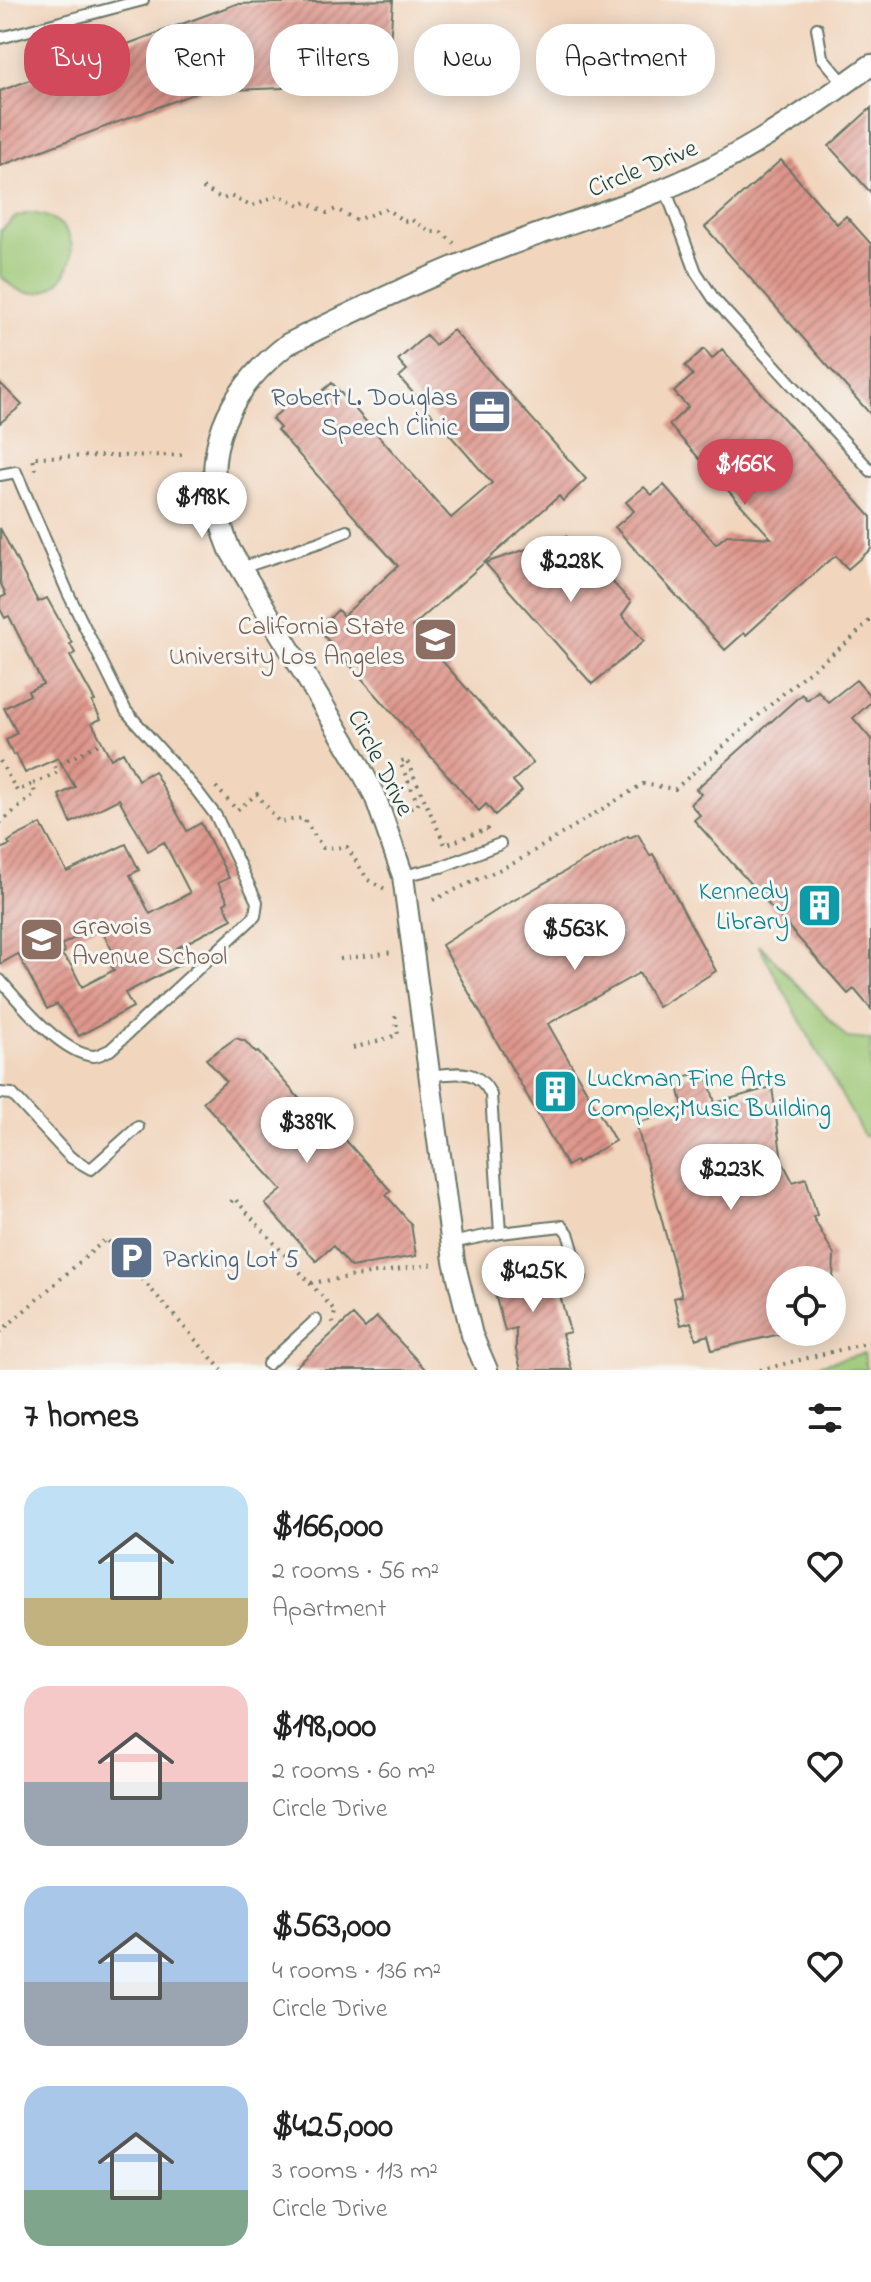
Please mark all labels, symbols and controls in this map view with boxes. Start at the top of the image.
chip: Buy [24,24,130,96]
chip: Rent [146,24,254,96]
chip: Filters [270,24,398,96]
chip: New [414,24,520,96]
chip: Apartment [536,24,715,96]
street label: Circle Drive [583,130,704,209]
place label: Robert L. Douglas Speech Clinic [271,380,458,448]
office icon: Robert L. Douglas Speech Clinic [465,387,513,435]
pin: $166K [689,439,801,507]
text: $166K [715,446,775,484]
pin: $198K [146,472,258,540]
text: $198K [175,479,229,517]
pin: $228K [515,536,627,604]
text: $228K [539,543,603,581]
place label: California State University Los Angeles [169,609,405,677]
school or university icon: California State University Los Angeles [412,616,460,664]
street label: Circle Drive [336,703,423,824]
place label: Kennedy Library [698,874,789,942]
building icon: Kennedy Library [796,881,844,929]
pin: $563K [519,904,631,972]
place label: Gravois Avenue School [72,909,227,977]
text: $563K [542,911,608,949]
school or university icon: Gravois Avenue School [17,916,65,964]
place label: Luckman Fine Arts Complex;Music Building [587,1061,831,1129]
building icon: Luckman Fine Arts Complex;Music Building [532,1068,580,1116]
pin: $389K [251,1097,363,1165]
text: $389K [279,1104,335,1142]
pin: $223K [675,1144,787,1212]
text: $223K [699,1151,763,1189]
parking icon: Parking Lot 5 [108,1234,156,1282]
place label: Parking Lot 5 [163,1242,299,1280]
pin: $425K [477,1246,589,1314]
text: $425K [500,1253,566,1291]
map controls [766,1266,846,1346]
button: locate [766,1266,846,1346]
text: 7 homes [24,1393,139,1443]
icon: filters [803,1396,847,1440]
text: $166,000 [272,1503,383,1553]
icon: home [88,1518,184,1614]
icon: heart [803,1544,847,1588]
text: 2 rooms · 56 m² [272,1553,439,1591]
text: Apartment [272,1591,386,1629]
text: $198,000 [272,1703,376,1753]
icon: home [88,1718,184,1814]
icon: heart [803,1744,847,1788]
text: 2 rooms · 60 m² [272,1753,436,1791]
text: Circle Drive [272,1791,387,1829]
text: $563,000 [272,1903,391,1953]
icon: home [88,1918,184,2014]
icon: heart [803,1944,847,1988]
text: 4 rooms · 136 m² [272,1953,441,1991]
text: Circle Drive [272,1991,387,2029]
text: $425,000 [272,2103,393,2153]
icon: home [88,2118,184,2214]
icon: heart [803,2144,847,2188]
text: 3 rooms · 113 m² [272,2153,438,2191]
text: Circle Drive [272,2191,387,2229]

